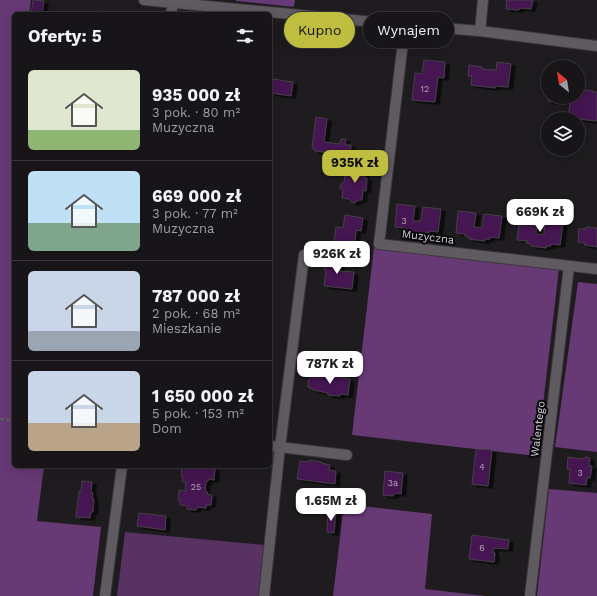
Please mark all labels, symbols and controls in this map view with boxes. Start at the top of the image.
chip: Kupno [284,12,355,48]
chip: Wynajem [363,12,454,48]
icon: filters [234,25,256,47]
text: Oferty: 5 [28,26,102,46]
north arrow [541,60,585,104]
map controls [541,60,585,156]
house number: 12 [421,84,429,94]
text: 935 000 zł [152,85,240,105]
icon: home [60,86,108,134]
text: 3 pok. · 80 m² [152,105,240,120]
button: layers [541,112,585,156]
text: Muzyczna [152,120,214,135]
pin: 935K zł [318,150,392,184]
text: 935K zł [331,155,379,170]
text: 669 000 zł [152,186,242,206]
icon: home [60,187,108,235]
pin: 669K zł [503,199,577,233]
text: 669K zł [516,204,564,219]
text: 3 pok. · 77 m² [152,206,238,221]
house number: 3 [401,216,407,226]
text: Muzyczna [152,221,214,236]
street label: Muzyczna [401,227,455,247]
pin: 926K zł [300,241,374,275]
text: 926K zł [313,246,361,261]
text: 787 000 zł [152,286,240,306]
icon: home [60,287,108,335]
text: 2 pok. · 68 m² [152,306,240,321]
text: Mieszkanie [152,321,221,336]
pin: 787K zł [293,351,367,385]
text: 787K zł [306,356,354,371]
text: 1 650 000 zł [152,386,254,406]
icon: home [60,387,108,435]
street label: Walentego [528,400,548,458]
text: 5 pok. · 153 m² [152,406,244,421]
text: Dom [152,421,182,436]
house number: 4 [479,462,485,472]
house number: 3 [577,468,583,478]
house number: 3a [388,478,398,488]
house number: 25 [191,482,201,492]
pin: 1.65M zł [290,488,372,522]
text: 1.65M zł [305,493,357,508]
house number: 6 [479,543,485,553]

